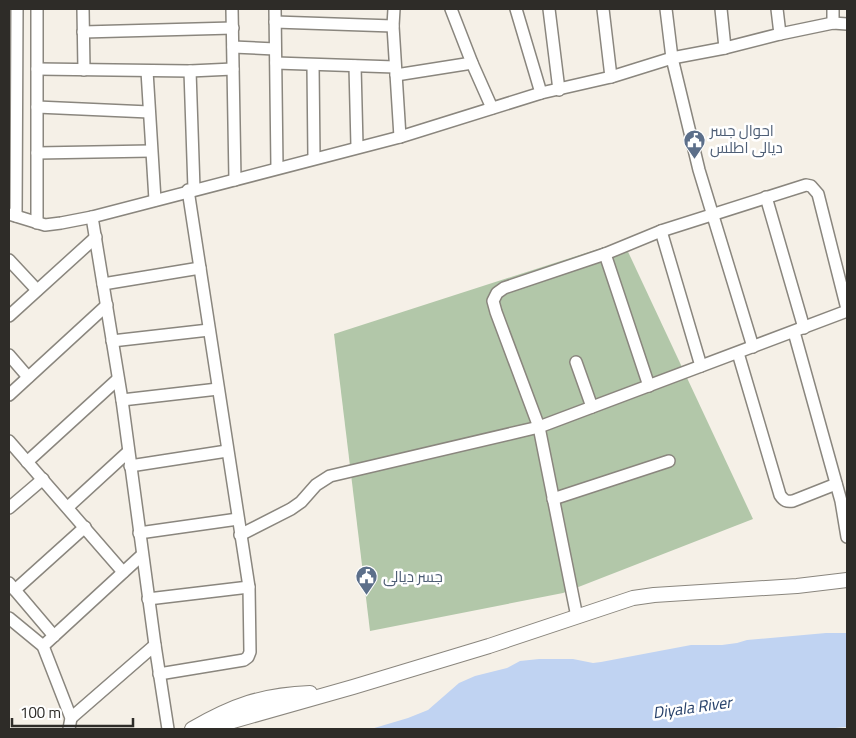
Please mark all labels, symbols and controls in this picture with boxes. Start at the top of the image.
place label: احوال جسر ديالى اطلس [709,116,783,162]
public building icon: احوال جسر ديالى اطلس [682,128,706,159]
place label: جسر ديالى [383,562,443,591]
public building icon: جسر ديالى [355,565,379,596]
water label: Diyala River [651,686,736,727]
scale bar [12,696,134,728]
text: 100 m [20,698,61,727]

